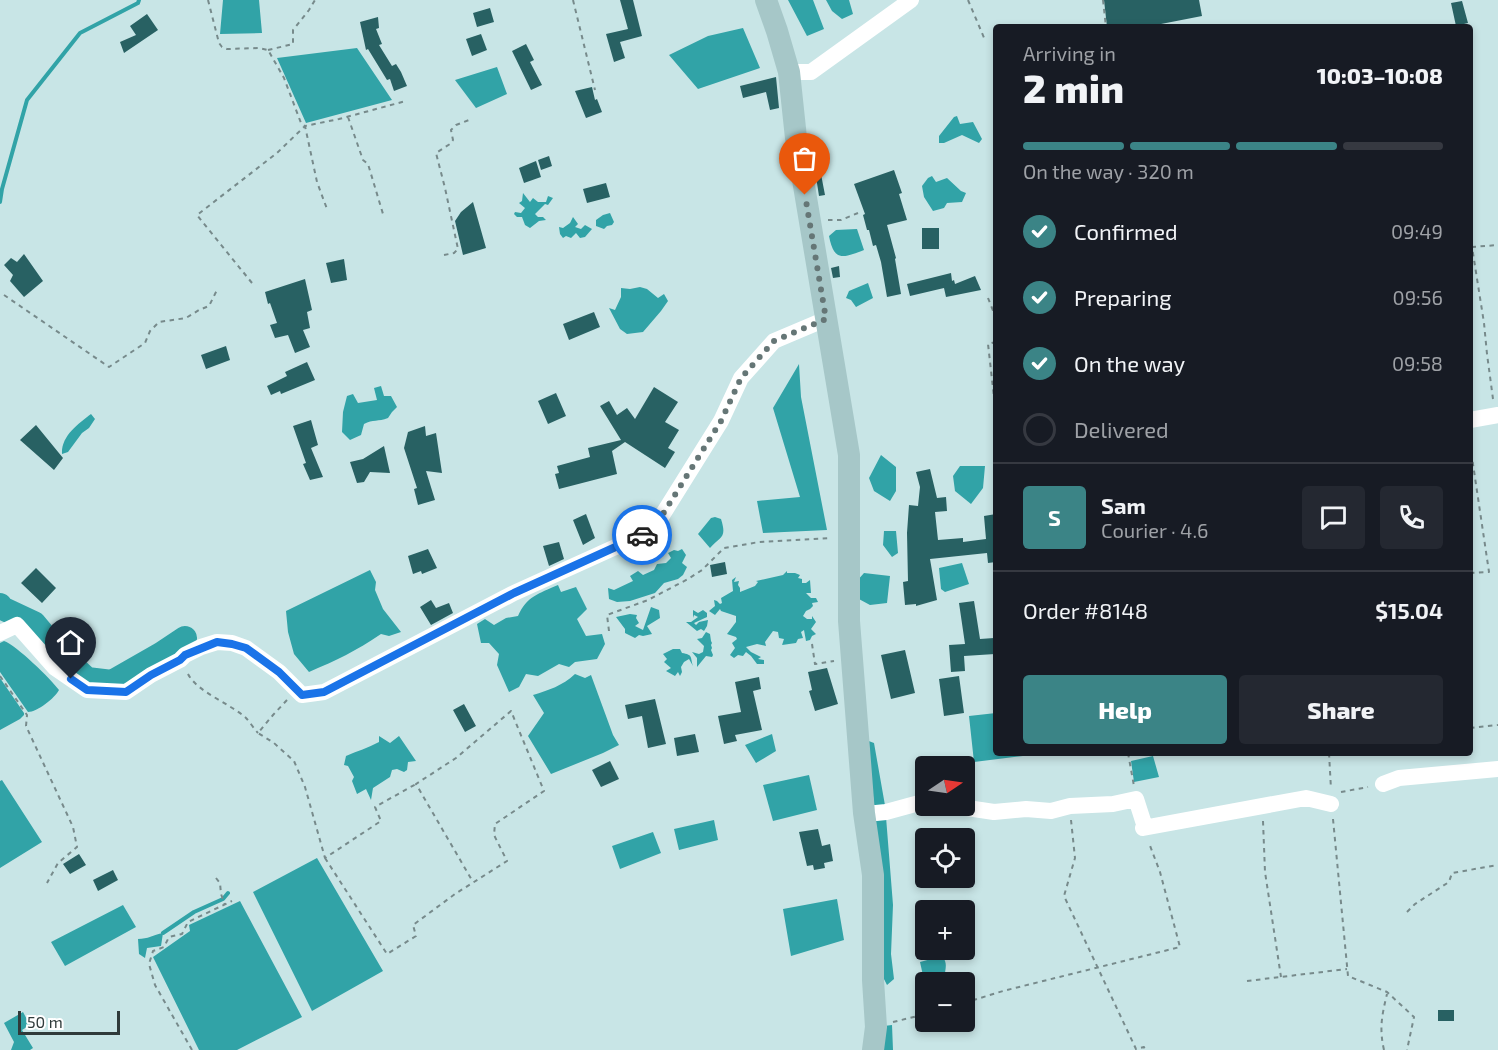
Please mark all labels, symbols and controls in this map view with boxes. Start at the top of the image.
text: Arriving in [1023,41,1116,65]
text: 10:03–10:08 [1317,62,1443,88]
text: 2 min [1023,64,1124,111]
pin [779,133,830,195]
icon: bag [788,142,821,175]
text: On the way · 320 m [1023,159,1194,183]
icon: check [1023,215,1056,248]
text: Confirmed [1074,218,1178,244]
text: 09:49 [1391,219,1443,243]
icon: check [1023,281,1056,314]
text: Preparing [1074,284,1172,310]
text: 09:56 [1393,285,1443,309]
icon: check [1023,347,1056,380]
text: On the way [1074,350,1185,376]
text: 09:58 [1392,351,1443,375]
text: Delivered [1074,416,1169,442]
button: chat [1302,486,1365,549]
button: phone [1380,486,1443,549]
text: Sam [1101,492,1146,518]
text: S [1048,504,1061,530]
courier [612,505,672,565]
text: Courier · 4.6 [1101,518,1208,542]
icon: car [626,519,659,552]
text: Order #8148 [1023,597,1148,623]
text: $15.04 [1375,597,1443,623]
pin [45,617,96,679]
icon: home [54,626,87,659]
button: Help [1023,675,1227,744]
button: Share [1239,675,1443,744]
north arrow [915,756,975,816]
map controls [915,756,975,1032]
button: locate [915,828,975,888]
button: + [915,900,975,960]
button: − [915,972,975,1032]
scale bar [18,1008,120,1036]
text: 50 m [27,1012,63,1031]

